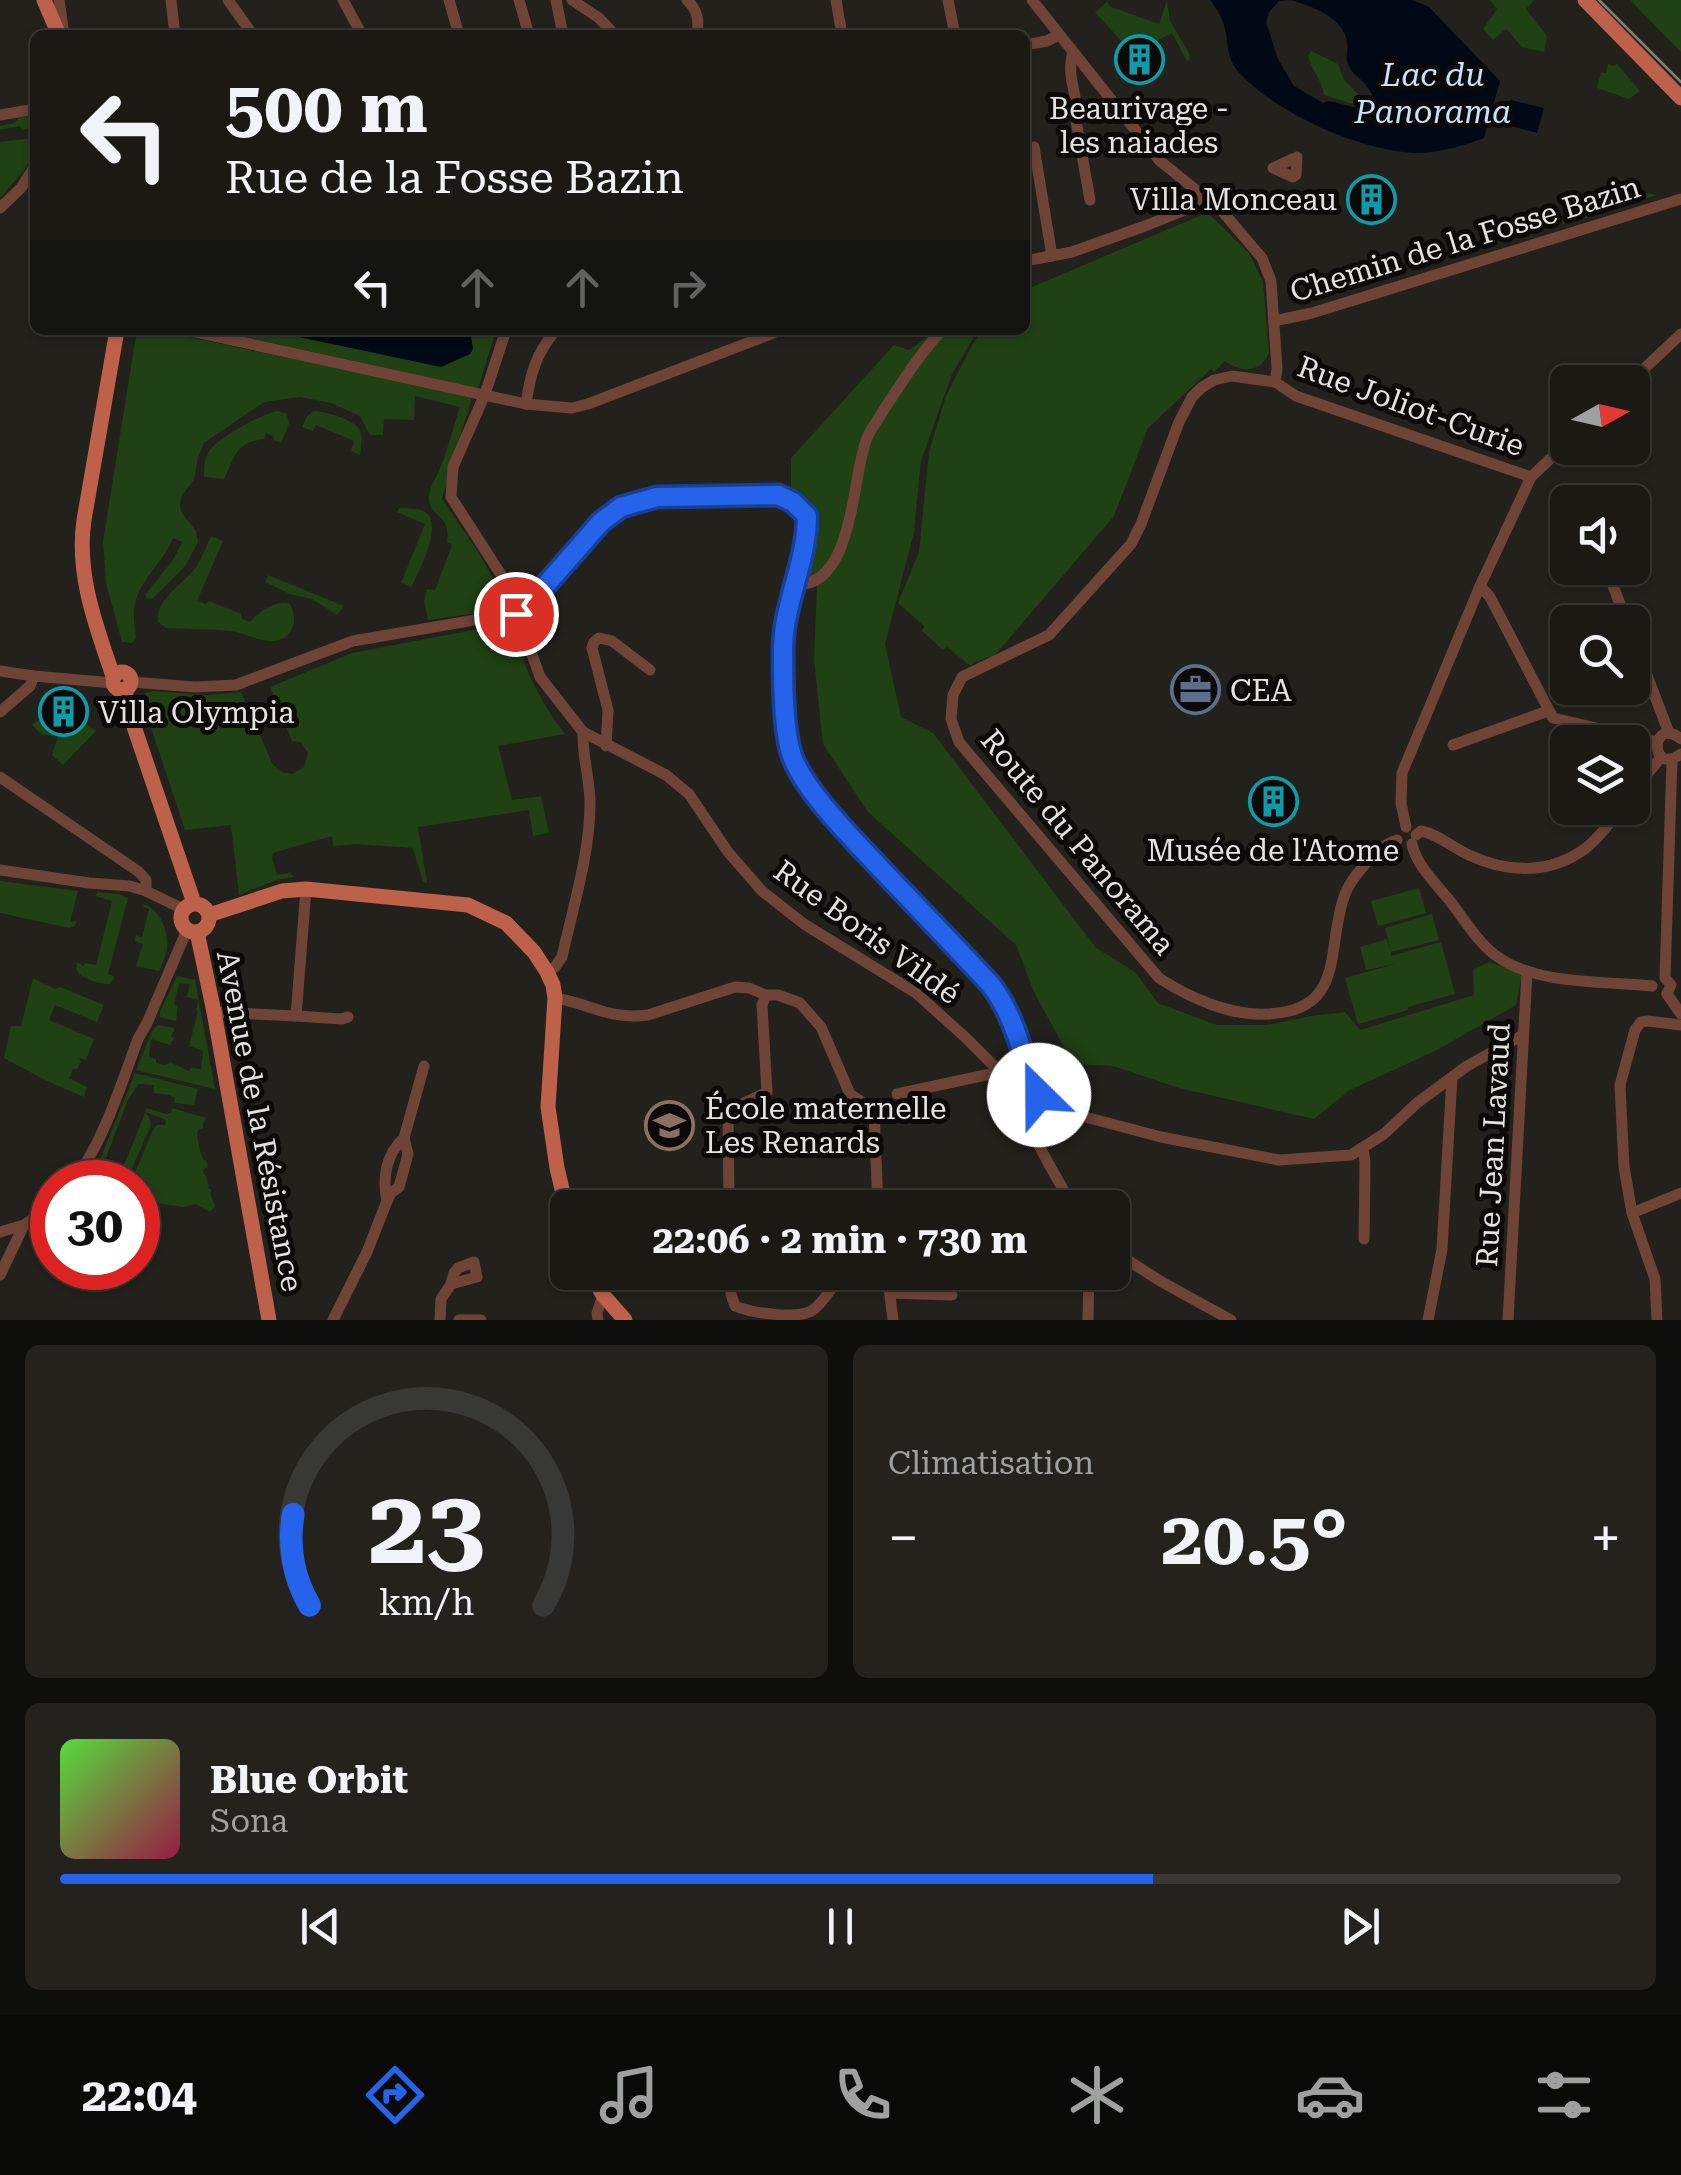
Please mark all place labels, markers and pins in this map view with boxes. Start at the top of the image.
building icon: Beaurivage - les naiades [1113,33,1165,85]
place label: Beaurivage - les naiades [1049,91,1229,160]
building icon: Villa Monceau [1346,173,1398,225]
place label: Villa Monceau [1130,182,1337,217]
pin [474,572,559,657]
office icon: CEA [1169,664,1221,716]
place label: CEA [1230,673,1292,708]
building icon: Villa Olympia [37,686,89,738]
place label: Villa Olympia [98,695,295,730]
building icon: Musée de l'Atome [1247,775,1299,827]
place label: Musée de l'Atome [1147,833,1399,868]
place label: École maternelle Les Renards [705,1090,946,1160]
school or university icon: École maternelle Les Renards [644,1099,696,1151]

